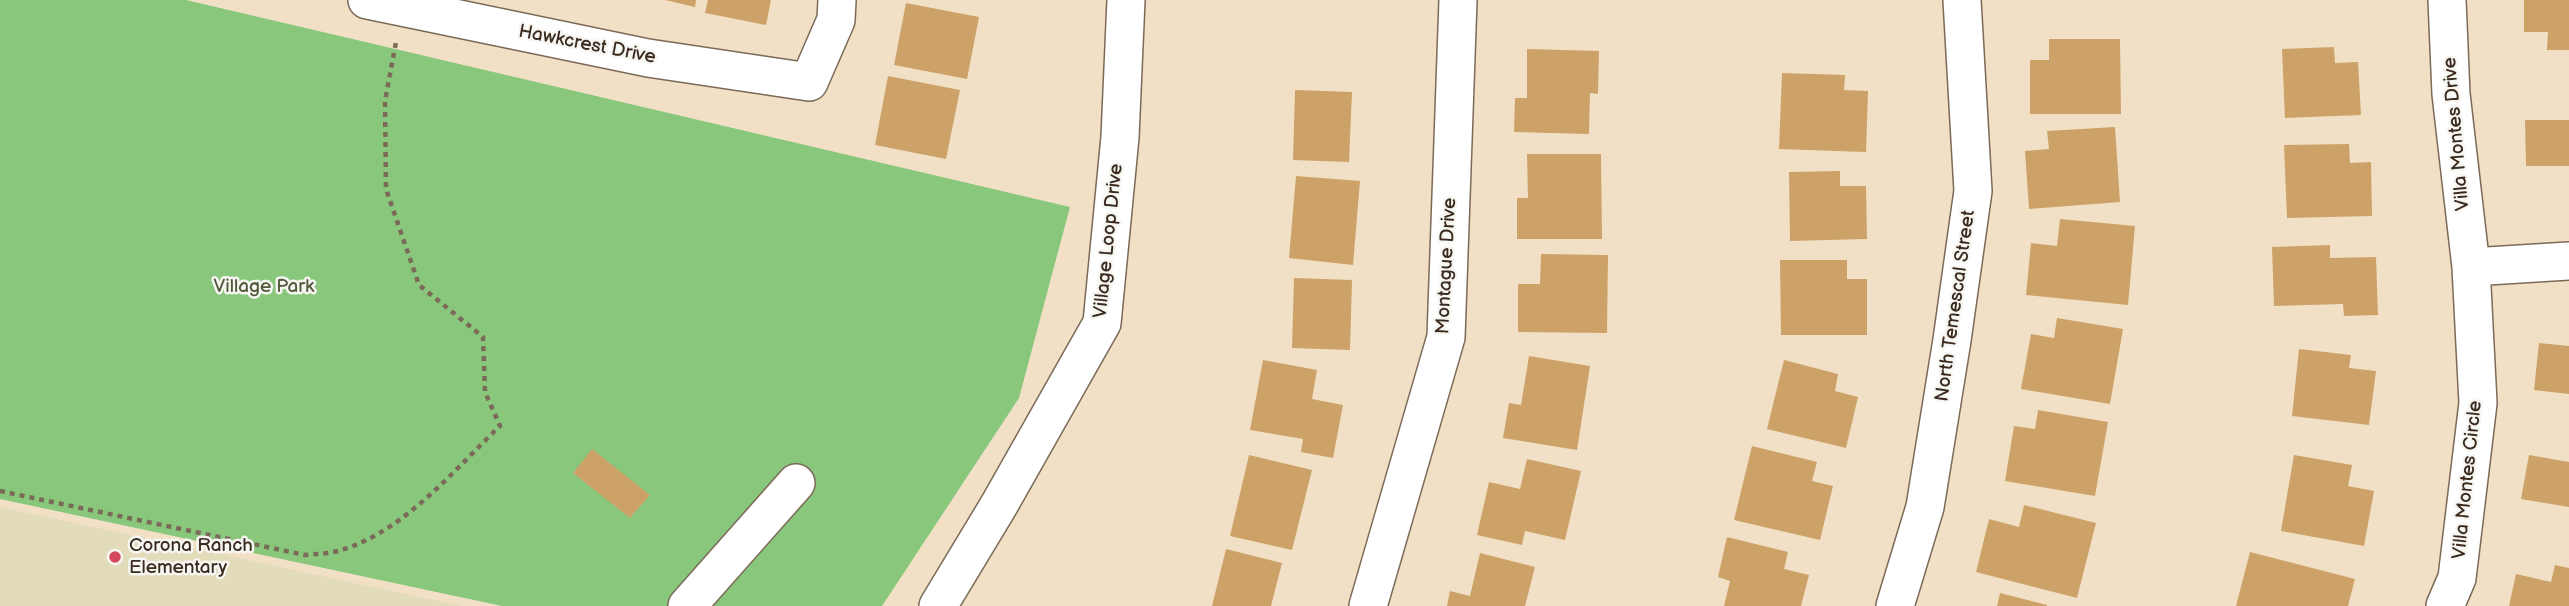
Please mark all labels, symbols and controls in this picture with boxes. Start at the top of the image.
street label: Hawkcrest Drive [516,21,658,69]
street label: Villa Montes Drive [2439,56,2475,212]
street label: Village Loop Drive [1090,163,1128,319]
street label: Montague Drive [1432,197,1462,335]
street label: North Temescal Street [1931,209,1981,403]
park label: Village Park [214,276,314,298]
street label: Villa Montes Circle [2448,400,2488,560]
place label: Corona Ranch Elementary [129,535,253,579]
marker: Corona Ranch Elementary [107,549,123,565]

